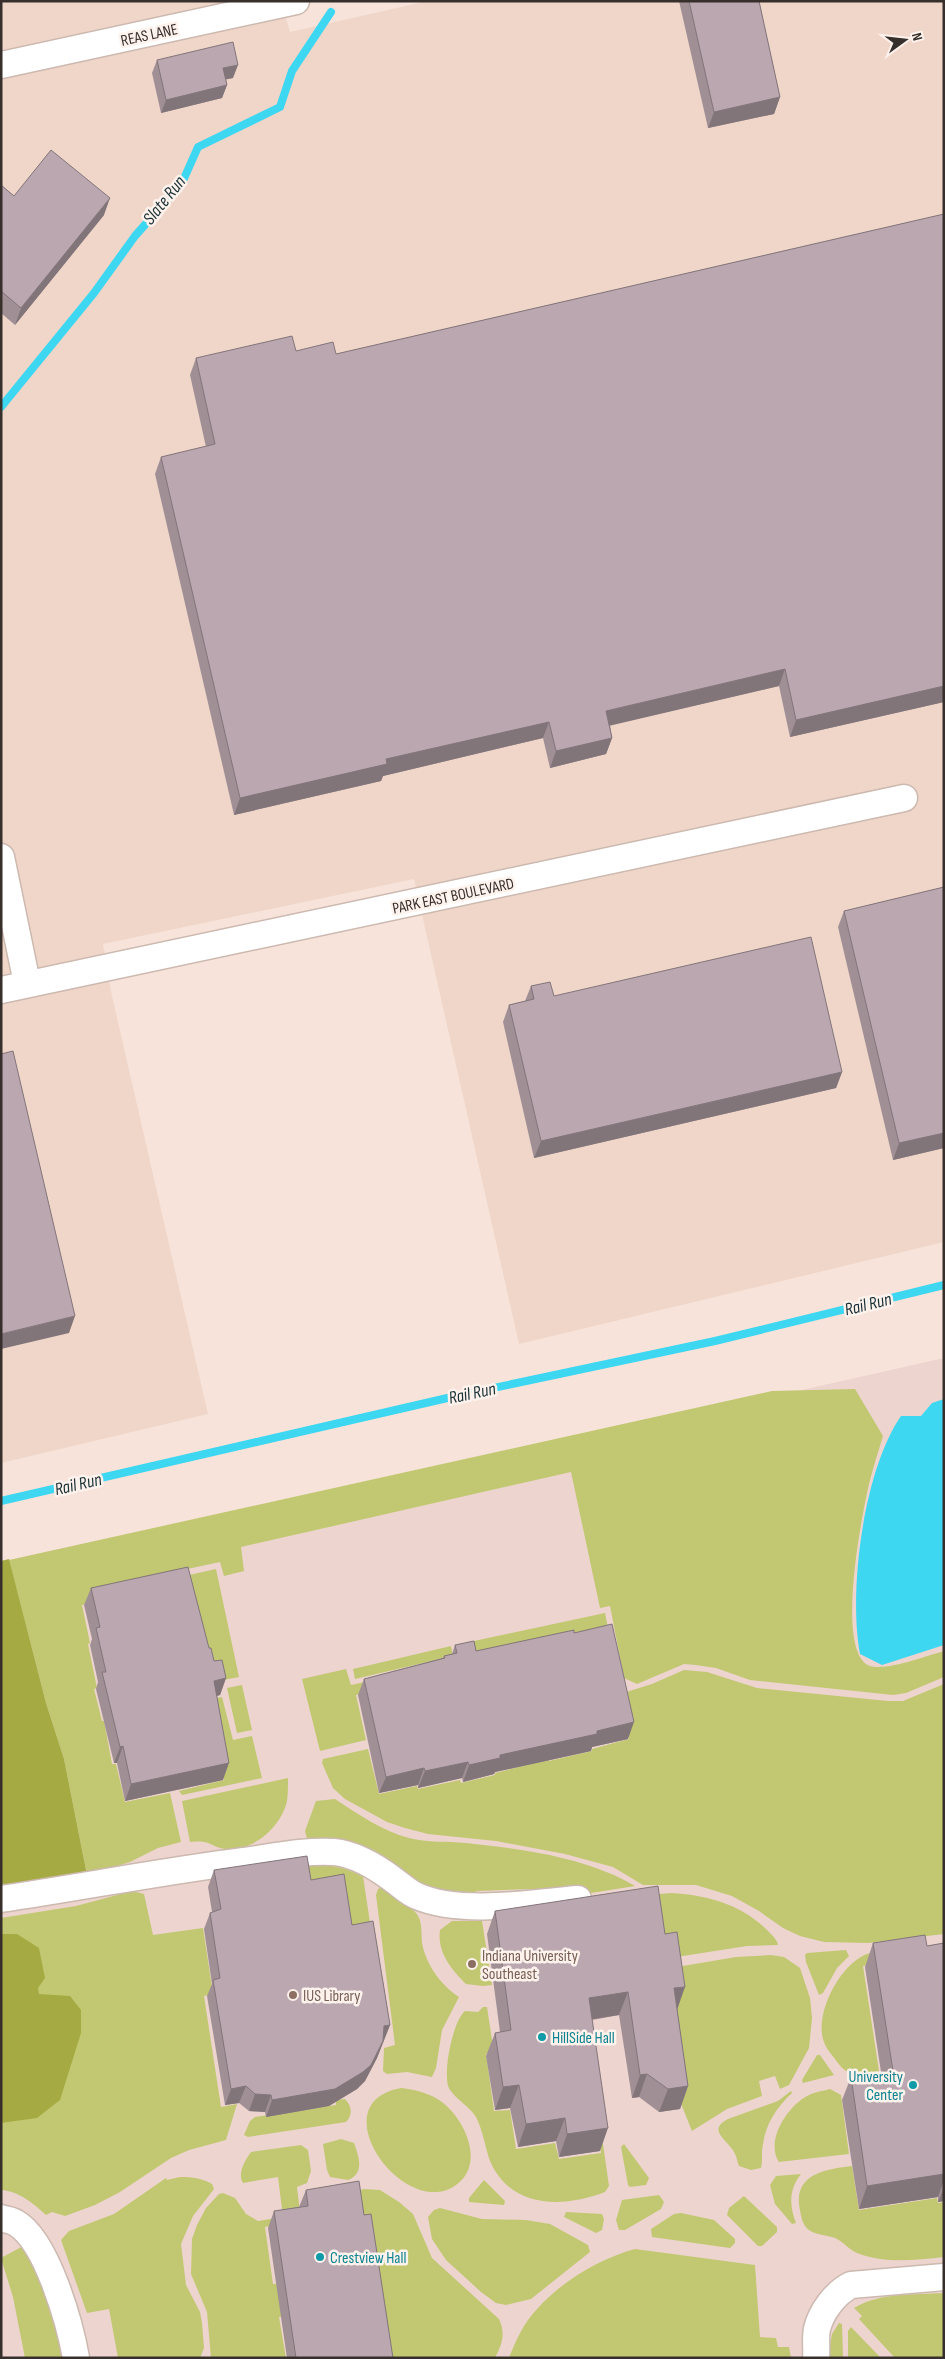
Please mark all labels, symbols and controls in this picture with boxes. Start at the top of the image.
north arrow [880,15,930,65]
street label: REAS LANE [119,20,180,51]
text: N [908,31,926,43]
water label: Slate Run [139,171,191,229]
street label: PARK EAST BOULEVARD [391,874,516,919]
water label: Rail Run [842,1288,894,1320]
water label: Rail Run [447,1378,498,1409]
water label: Rail Run [53,1469,104,1500]
place label: Indiana University Southeast [482,1947,578,1984]
marker: Indiana University Southeast [466,1958,478,1970]
place label: IUS Library [303,1987,360,2006]
marker: IUS Library [287,1989,299,2001]
place label: HillSide Hall [552,2029,615,2048]
marker: HillSide Hall [536,2031,548,2043]
place label: University Center [849,2068,903,2105]
marker: University Center [907,2079,919,2091]
place label: Crestview Hall [330,2249,406,2268]
marker: Crestview Hall [314,2251,326,2263]

